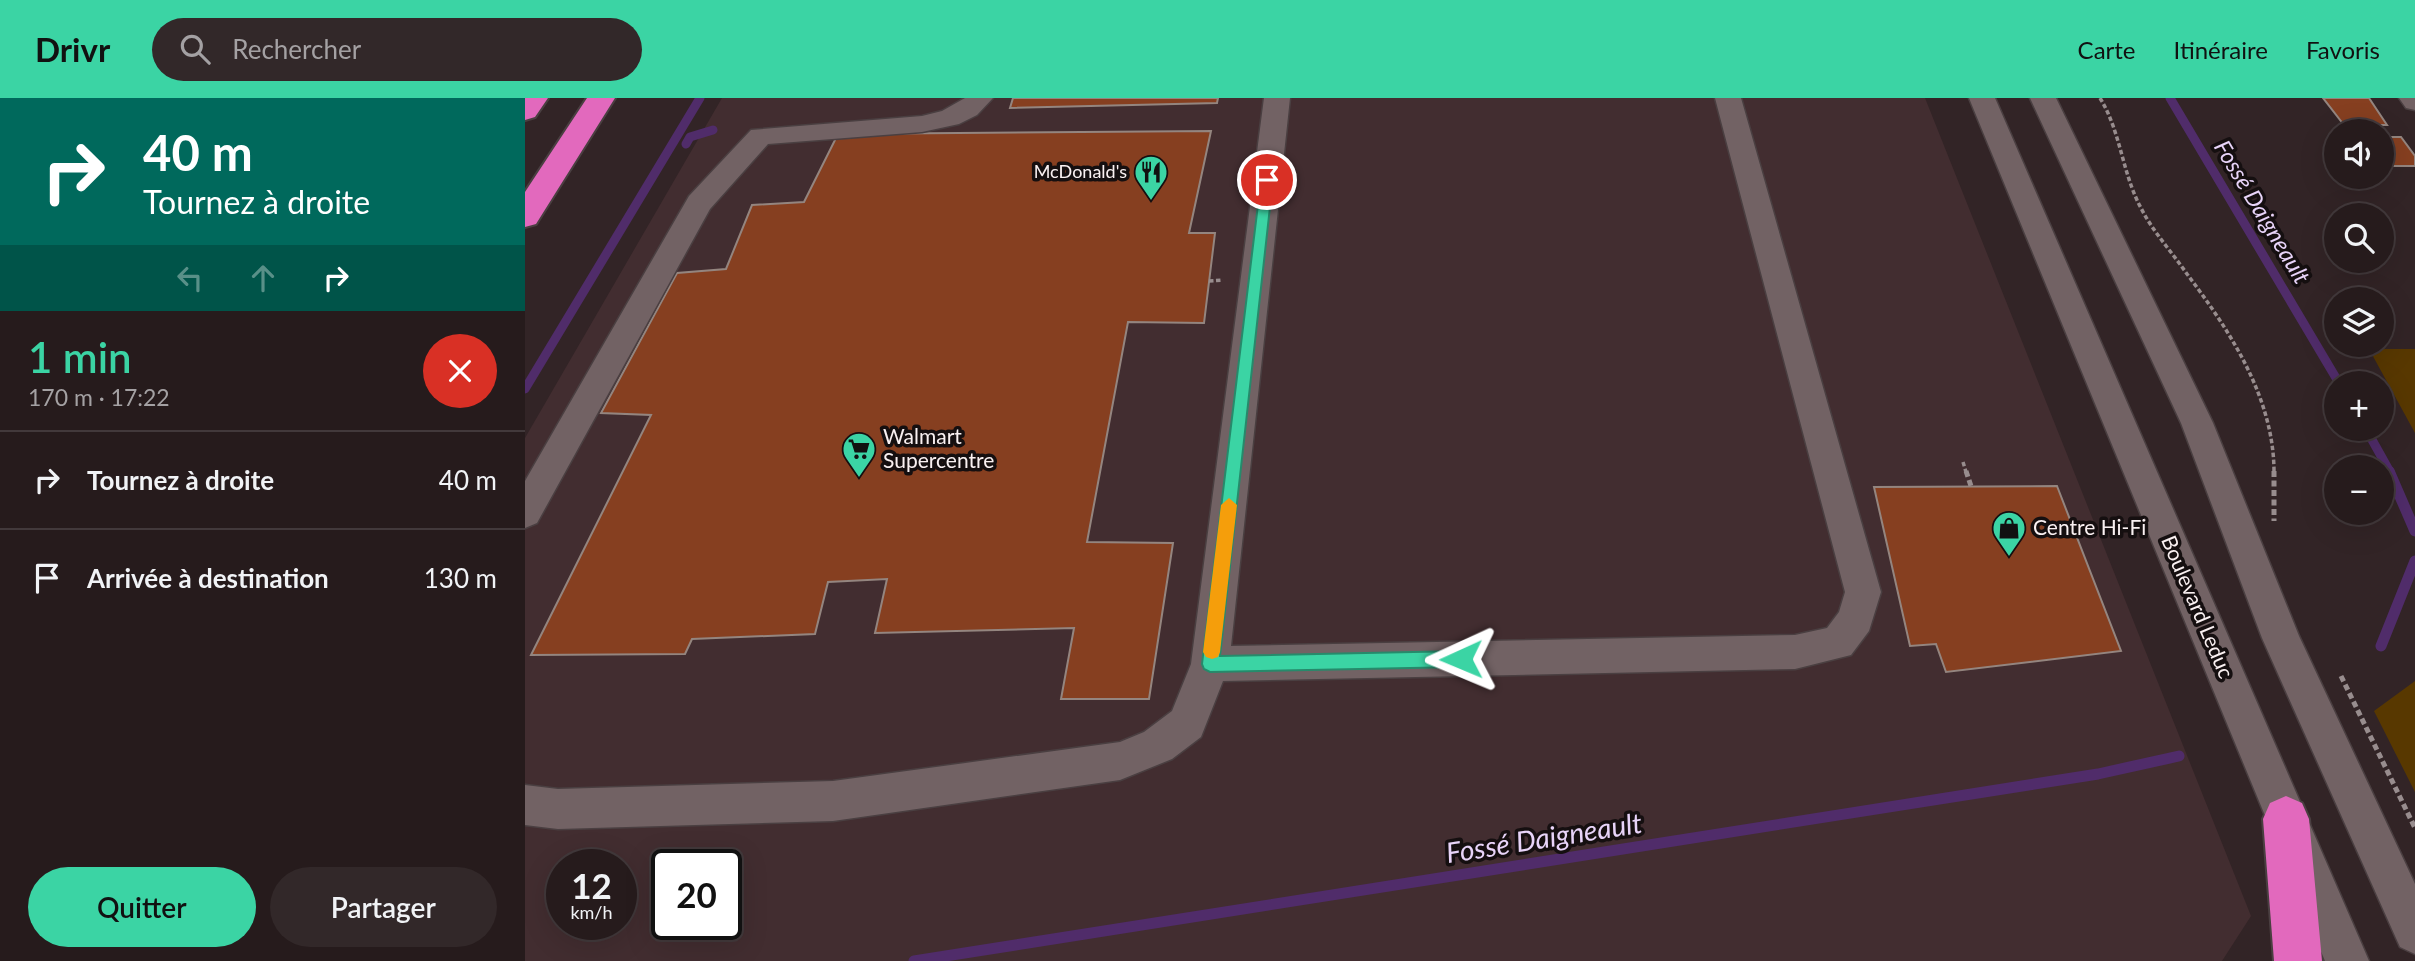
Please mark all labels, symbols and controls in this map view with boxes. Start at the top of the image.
search box [152,18,642,81]
text: Drivr [35,29,110,69]
icon: search [176,30,214,68]
text: Rechercher [232,33,361,65]
text: Carte [2078,35,2136,64]
text: Itinéraire [2174,35,2268,64]
text: Favoris [2306,35,2380,64]
map controls [2324,119,2394,525]
button: sound [2324,119,2394,189]
text: 40 m [143,123,253,181]
icon: right [28,126,119,217]
water label: Fossé Daigneault [2209,135,2317,288]
pin [1237,150,1297,210]
restaurant icon: McDonald's [1132,153,1170,202]
place label: McDonald's [1034,160,1127,182]
icon: arrive [1248,161,1286,199]
text: Tournez à droite [143,182,370,221]
button: search [2324,203,2394,273]
icon: left [171,259,209,297]
icon: ahead [244,259,282,297]
icon: right [317,259,355,297]
button: layers [2324,287,2394,357]
text: 1 min [28,332,132,382]
button: close [423,334,497,408]
button: + [2324,371,2394,441]
text: 170 m · 17:22 [28,383,170,411]
place label: Walmart Supercentre [883,423,994,472]
supermarket icon: Walmart Supercentre [840,430,878,479]
button: − [2324,455,2394,525]
icon: right [28,461,66,499]
text: Tournez à droite [87,464,274,496]
text: 40 m [439,464,497,496]
shop icon: Centre Hi-Fi [1990,509,2028,558]
place label: Centre Hi-Fi [2033,514,2146,539]
street label: Boulevard Leduc [2157,531,2240,682]
icon: arrive [28,559,66,597]
text: Arrivée à destination [87,562,329,594]
text: 130 m [424,562,497,594]
position arrow [1424,622,1498,696]
water label: Fossé Daigneault [1443,805,1644,869]
speed limit sign: 20 [651,849,742,940]
text: 12 [571,864,612,906]
button: Quitter [28,867,256,947]
button: Partager [270,867,497,947]
text: km/h [570,901,613,923]

